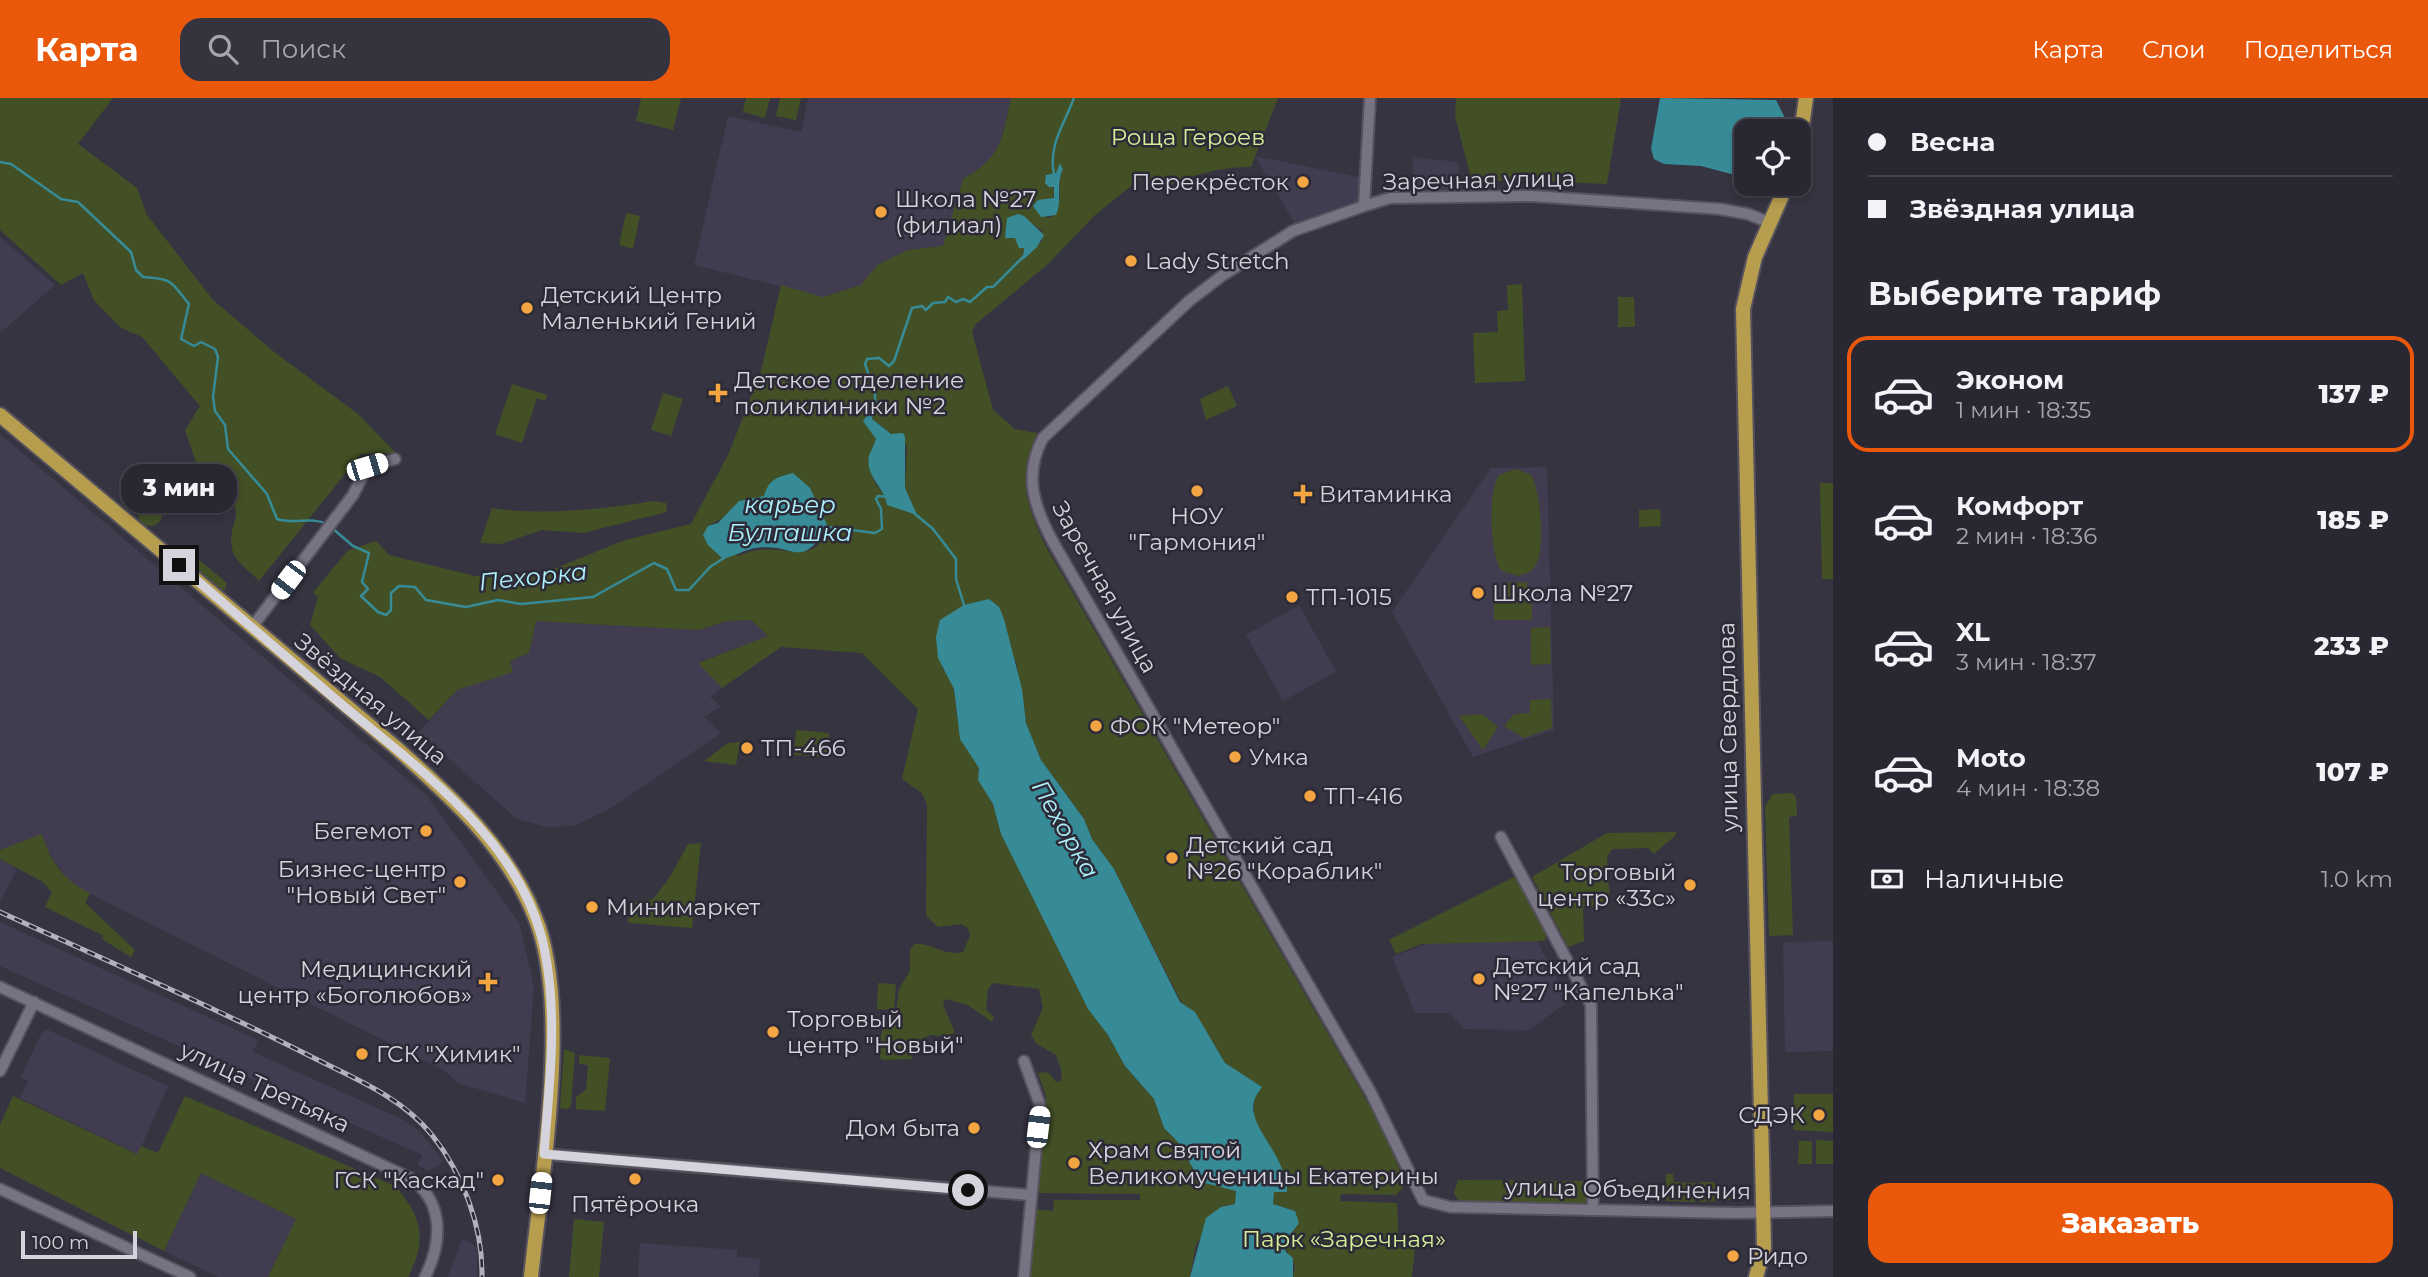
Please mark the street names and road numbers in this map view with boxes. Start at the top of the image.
street label: Заречная улица [1383,164,1575,196]
street label: Заречная улица [1046,496,1164,678]
street label: улица Свердлова [1712,622,1744,833]
street label: Звёздная улица [289,627,453,771]
street label: улица Третьяка [175,1035,354,1139]
street label: улица Объединения [1504,1173,1751,1205]

